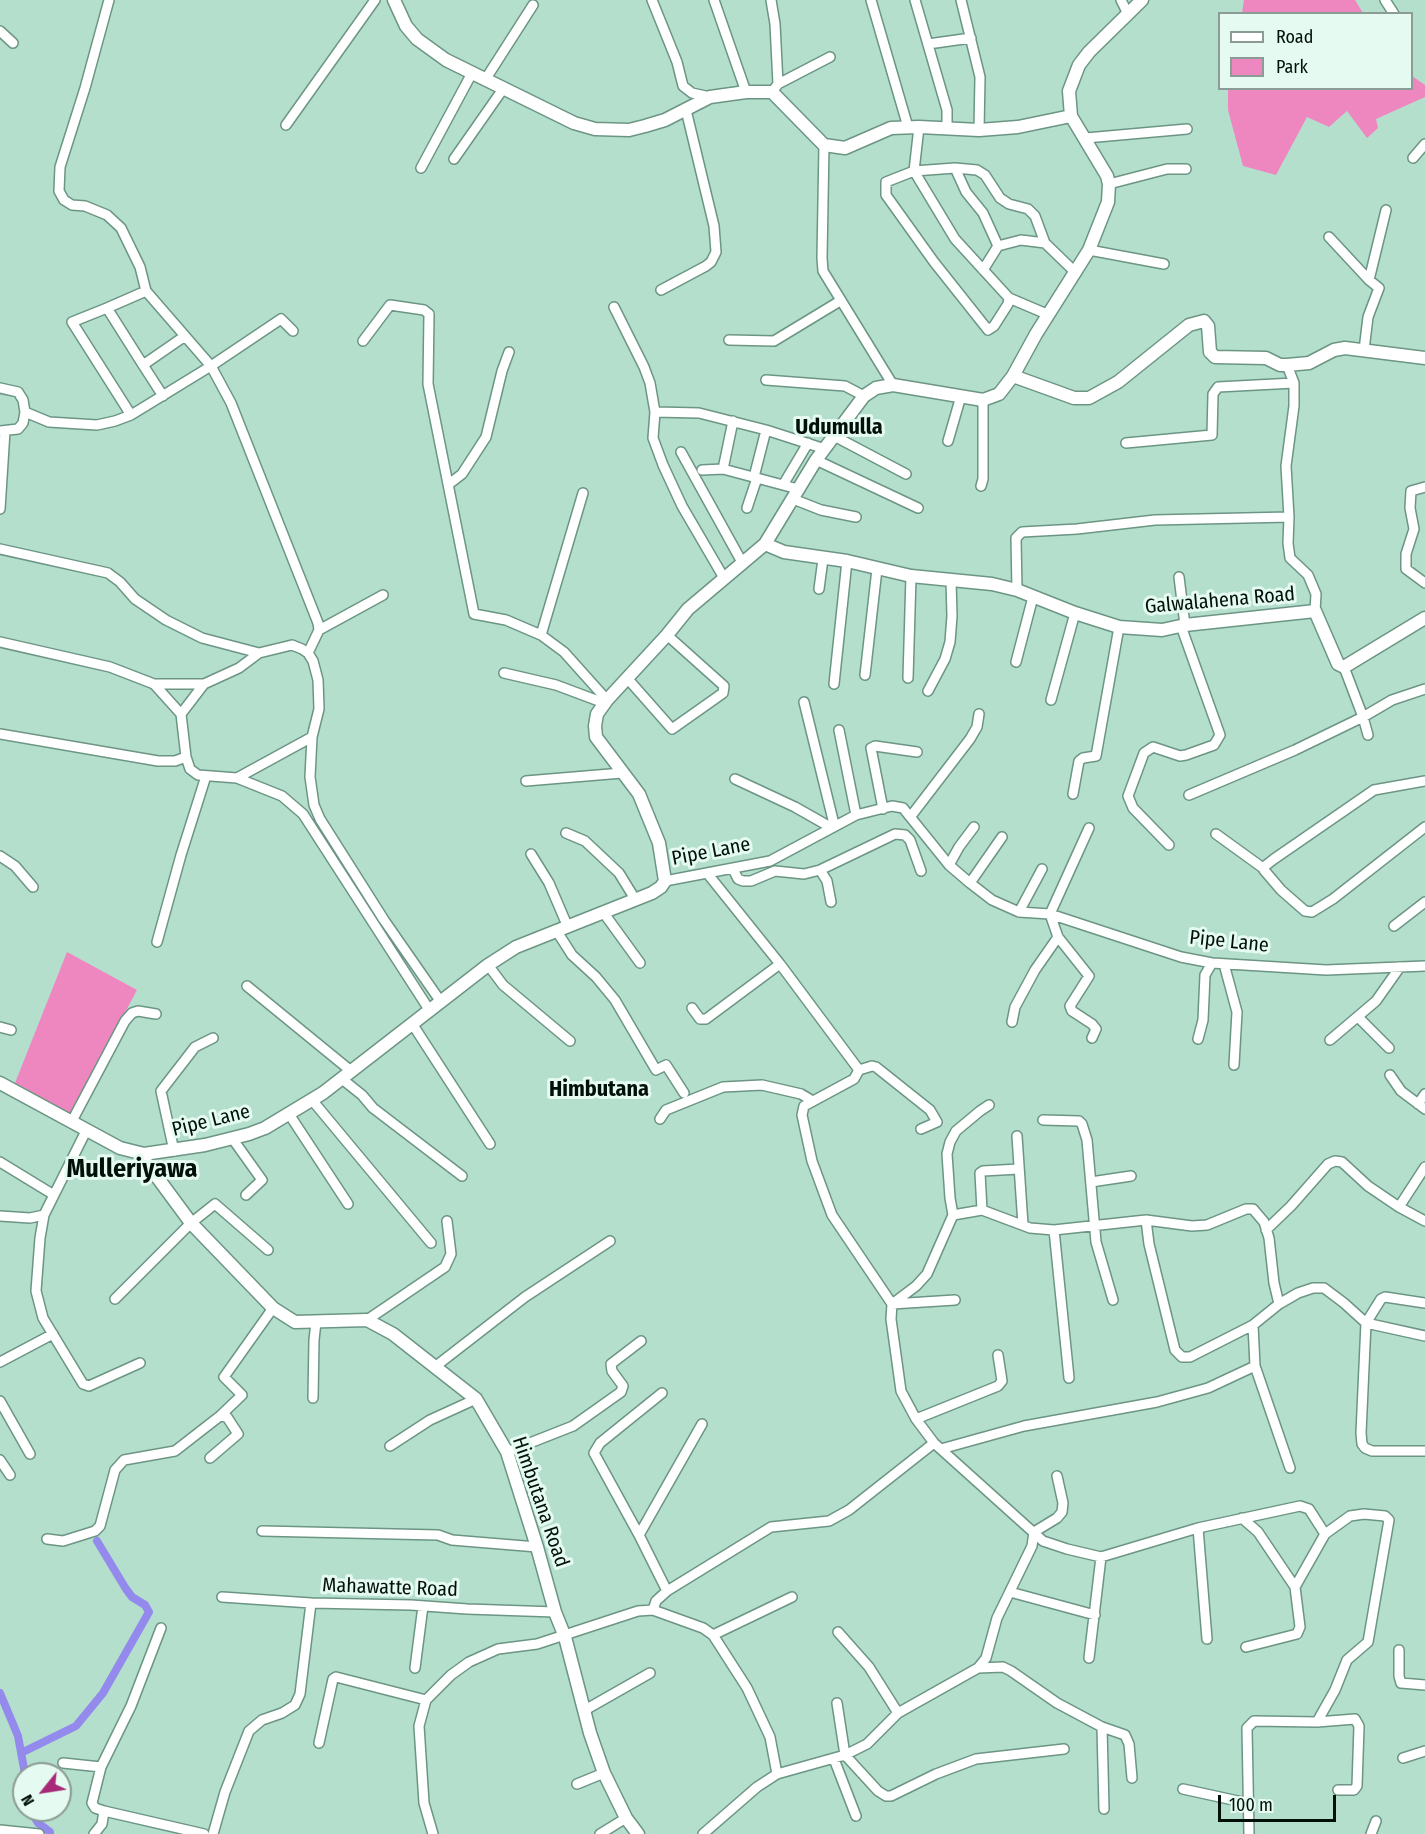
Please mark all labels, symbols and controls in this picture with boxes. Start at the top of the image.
legend [1218,12,1413,90]
text: Road [1276,26,1313,48]
text: Park [1276,56,1308,78]
district label: Udumulla [795,415,883,441]
street label: Galwalahena Road [1144,582,1296,620]
street label: Pipe Lane [670,833,752,871]
street label: Pipe Lane [1188,926,1270,958]
district label: Himbutana [549,1077,649,1103]
street label: Pipe Lane [169,1100,253,1142]
district label: Mulleriyawa [67,1154,197,1186]
street label: Himbutana Road [506,1434,574,1570]
street label: Mahawatte Road [322,1574,458,1602]
north arrow [12,1762,72,1822]
scale bar [1221,1783,1340,1821]
text: N [17,1791,38,1809]
text: 100 m [1229,1794,1273,1816]

